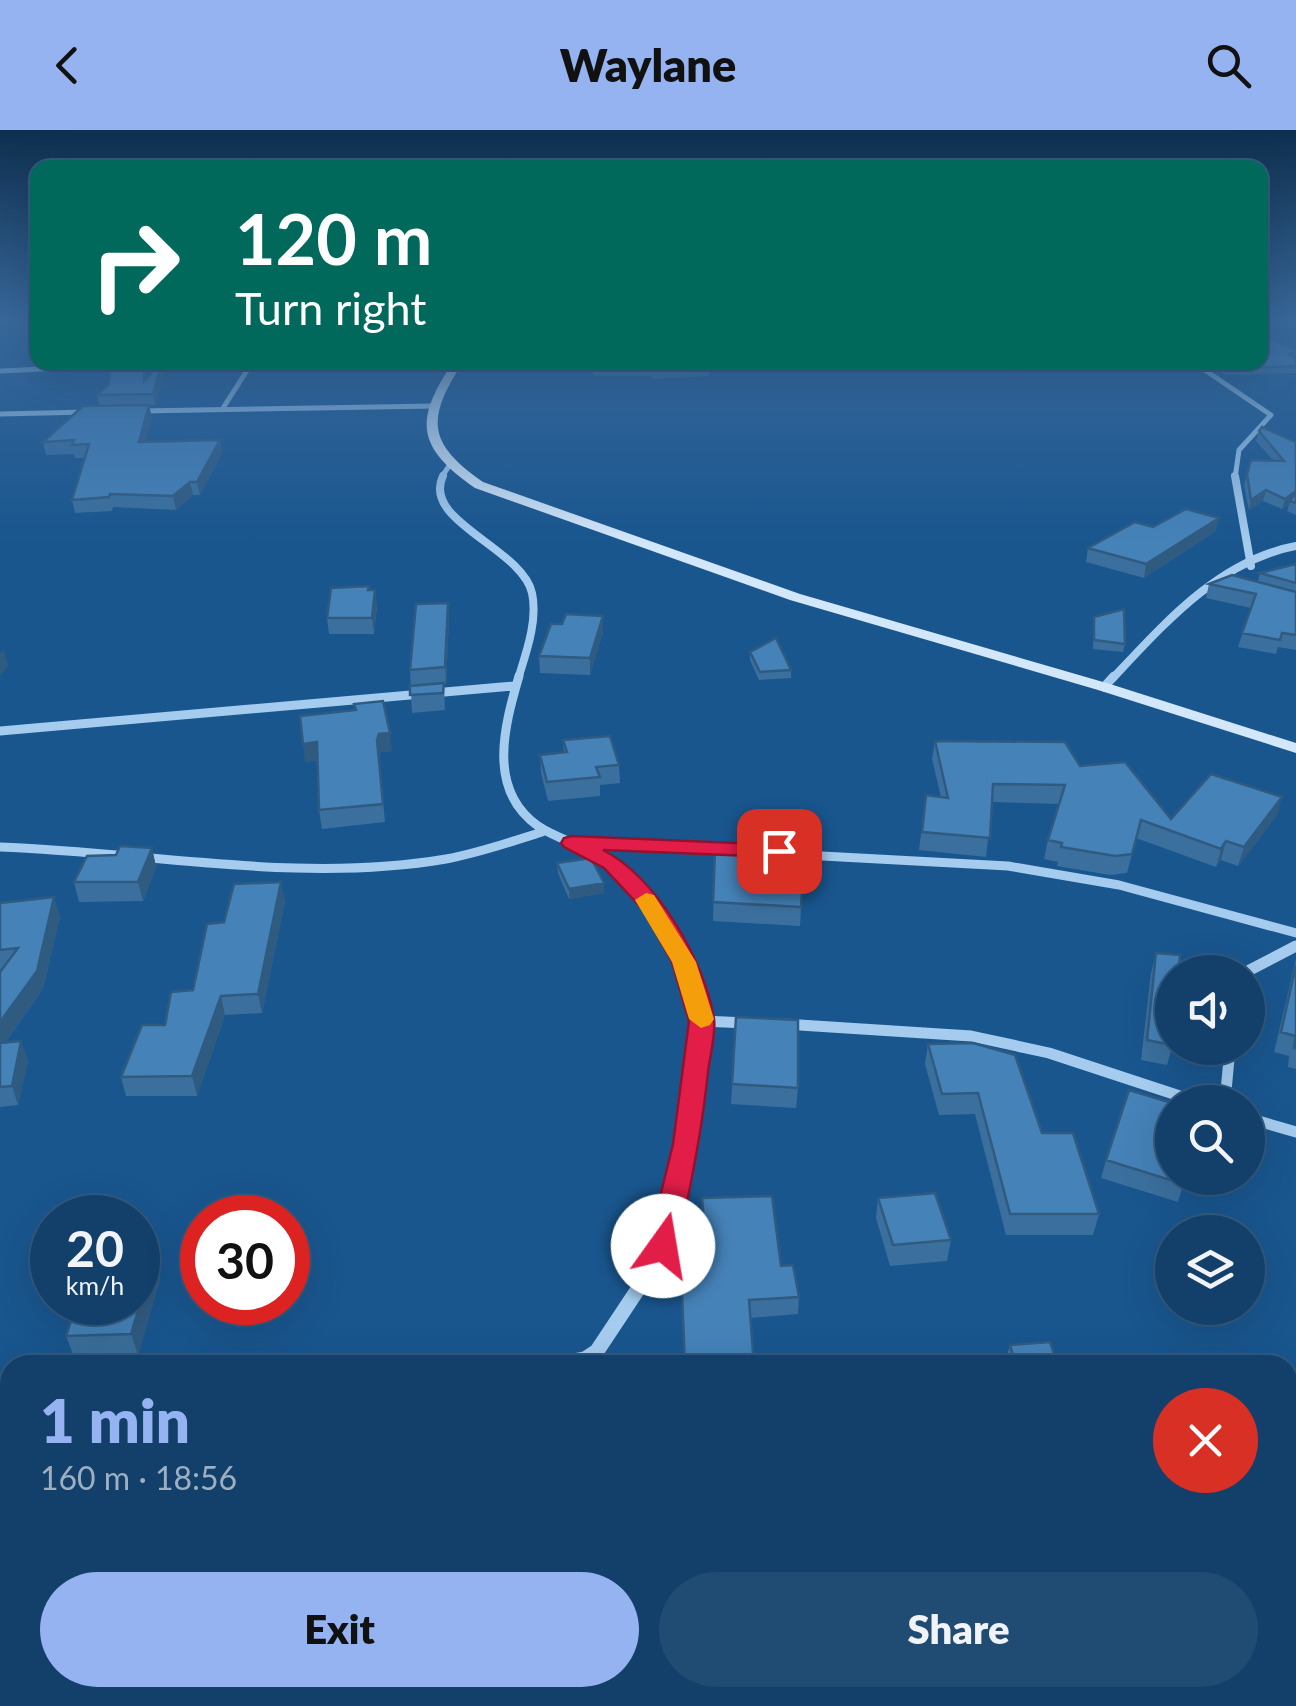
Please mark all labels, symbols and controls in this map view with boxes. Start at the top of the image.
icon: back [40,38,95,93]
text: Waylane [560,38,736,92]
icon: search [1201,38,1256,93]
text: 120 m [235,196,432,280]
icon: right [70,200,200,330]
text: Turn right [235,281,426,335]
pin [737,809,822,894]
icon: arrive [752,824,807,879]
map controls [1155,955,1265,1325]
button: sound [1155,955,1265,1065]
button: search [1155,1085,1265,1195]
position arrow [611,1194,715,1298]
speed limit sign: 30 [180,1195,310,1325]
button: layers [1155,1215,1265,1325]
text: 20 [66,1218,124,1278]
text: km/h [66,1270,124,1300]
text: 1 min [40,1384,190,1456]
button: close [1153,1388,1258,1493]
text: 160 m · 18:56 [40,1458,237,1497]
button: Exit [40,1572,639,1687]
button: Share [659,1572,1258,1687]

